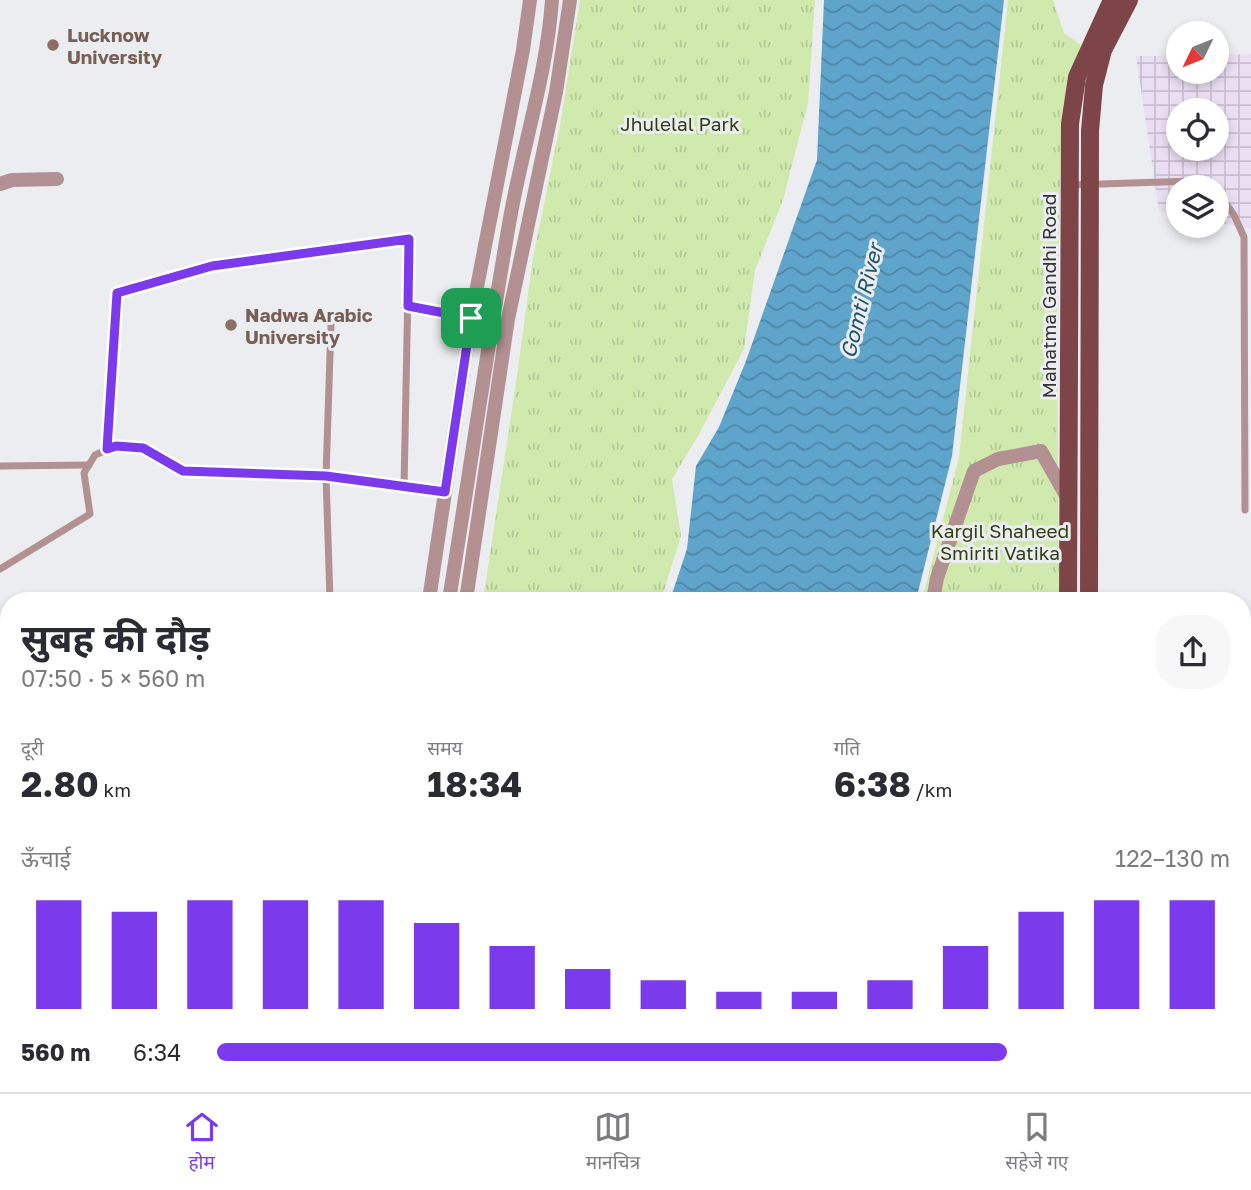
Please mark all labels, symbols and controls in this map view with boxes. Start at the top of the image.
north arrow [1166,21,1228,84]
map controls [1166,21,1229,238]
place label: Lucknow University [67,23,163,68]
marker: Lucknow University [45,37,61,53]
button: locate [1166,98,1229,161]
park label: Jhulelal Park [620,112,740,135]
button: layers [1166,175,1229,238]
street label: Mahatma Gandhi Road [1037,194,1060,398]
water label: Gomti River [834,239,888,361]
pin [441,288,501,348]
icon: arrive [452,299,490,337]
place label: Nadwa Arabic University [245,303,373,348]
marker: Nadwa Arabic University [223,317,239,333]
park label: Kargil Shaheed Smiriti Vatika [931,519,1069,564]
text: सुबह की दौड़ [21,615,210,660]
button: share [1156,615,1230,689]
text: 07:50 · 5 × 560 m [21,664,205,692]
text: दूरी [21,736,44,759]
text: समय [427,736,463,759]
text: गति [834,736,860,759]
text: 2.80 [21,763,99,805]
text: 18:34 [427,763,522,805]
text: 6:38 [834,763,911,805]
text: km [99,778,131,801]
text: /km [911,778,952,801]
text: ऊँचाई [21,844,71,872]
text: 122–130 m [1115,844,1230,872]
text: 560 m [21,1038,90,1066]
text: 6:34 [133,1038,181,1066]
tab: होम [183,1108,221,1177]
tab: मानचित्र [586,1108,640,1177]
tab: सहेजे गए [1005,1108,1068,1177]

